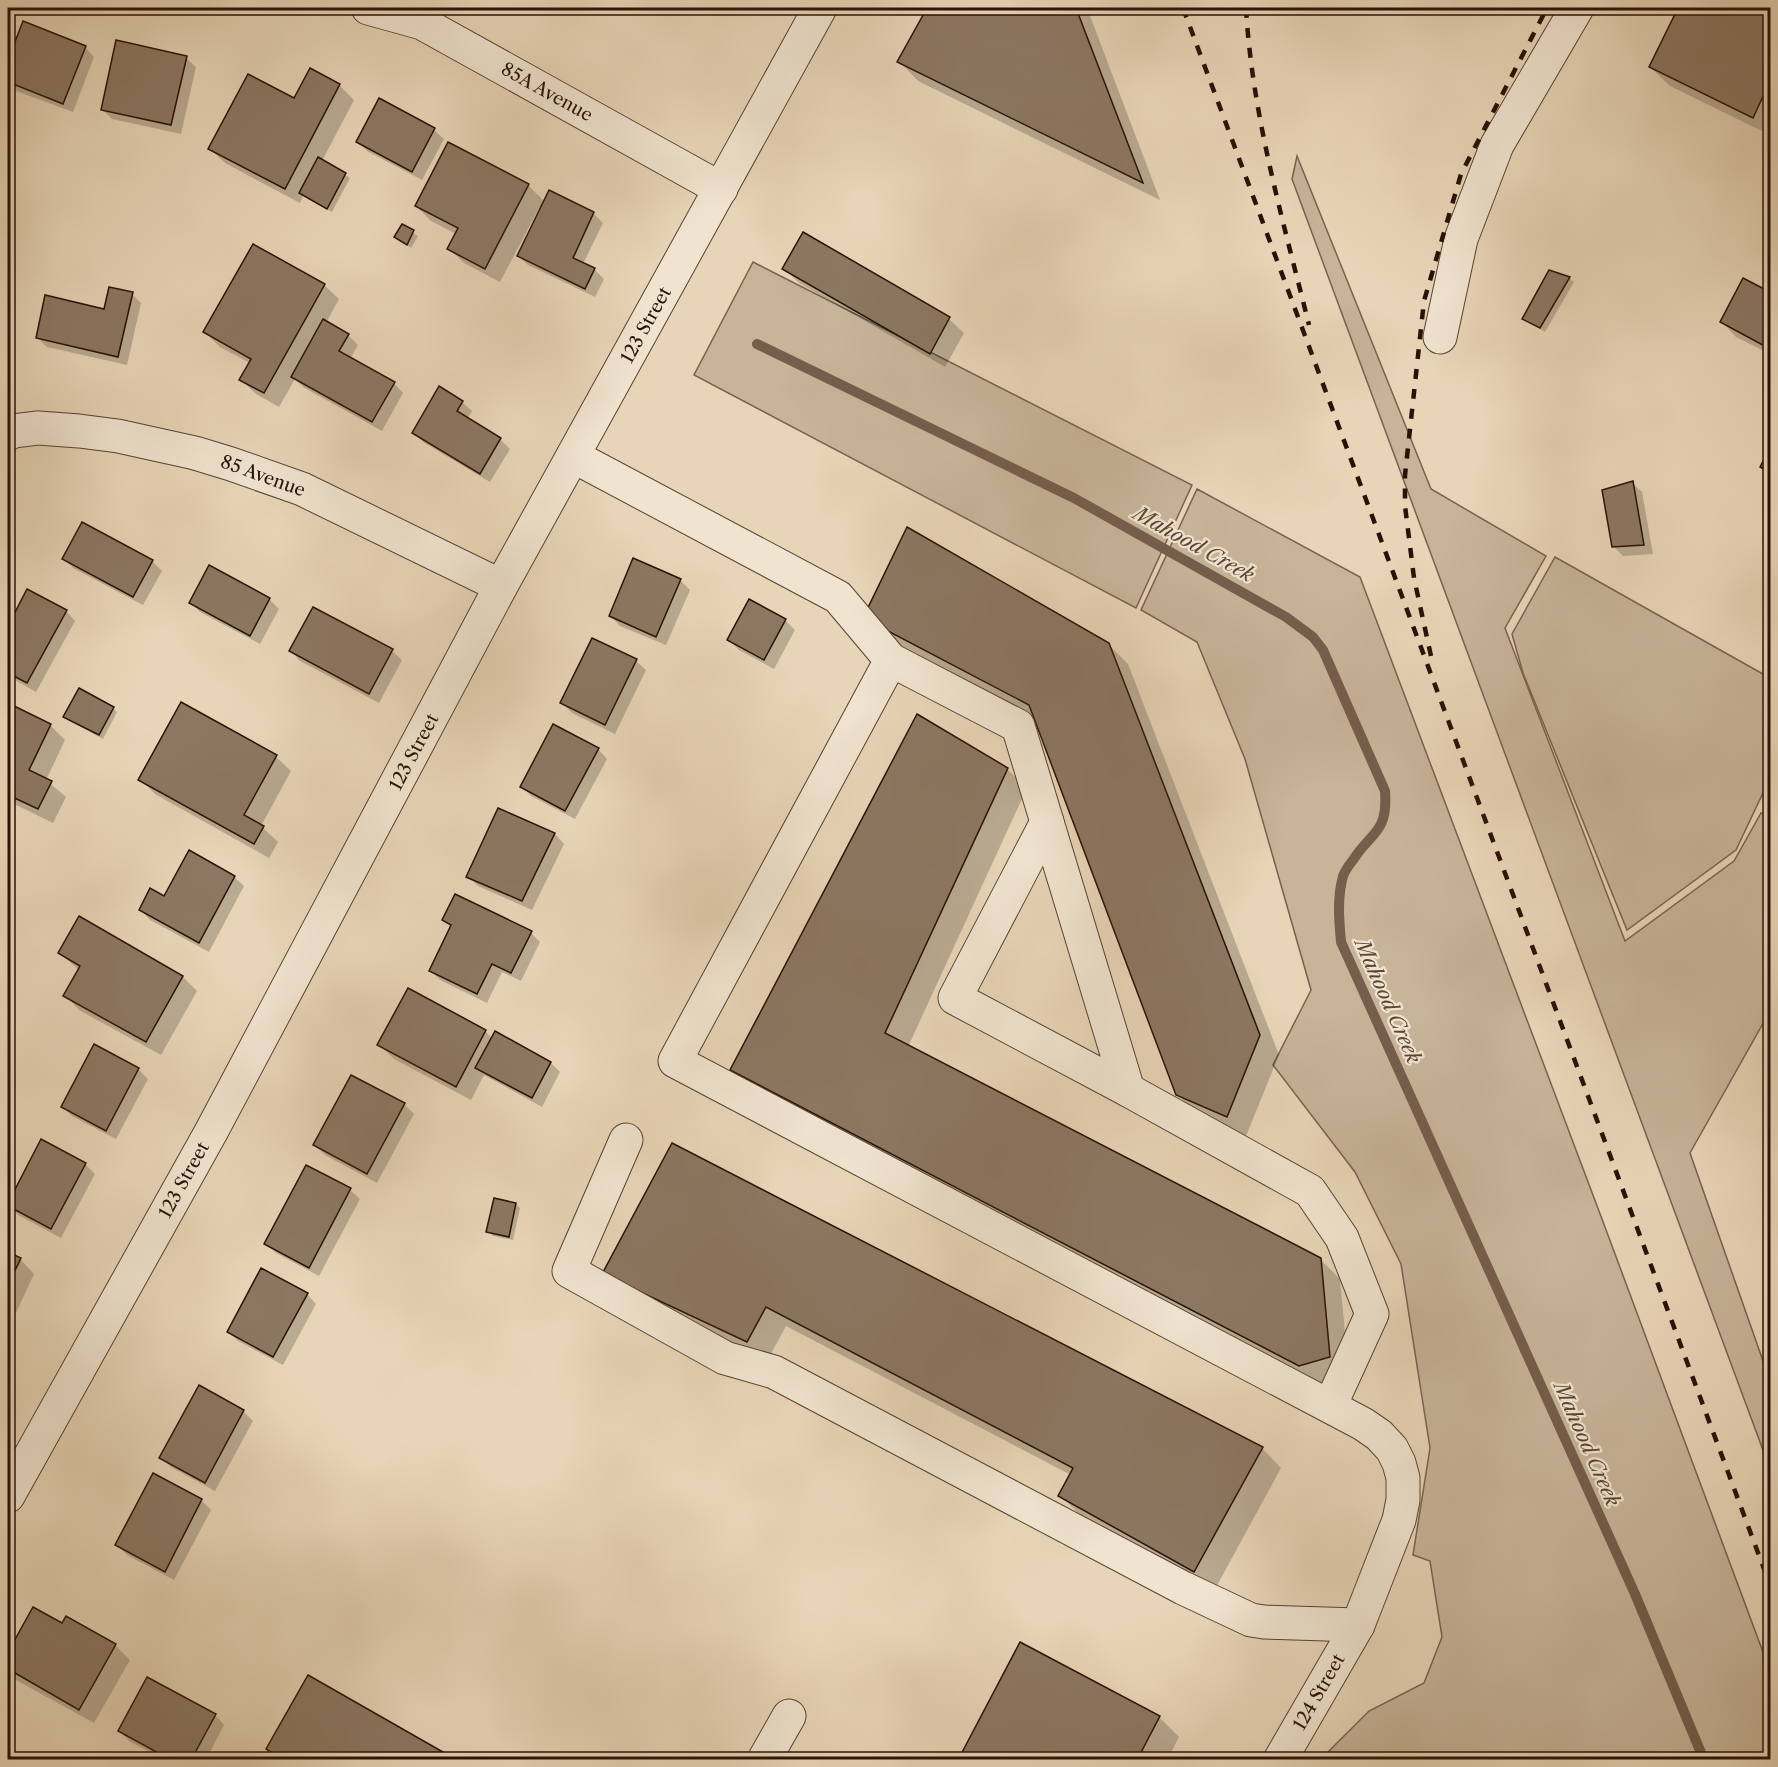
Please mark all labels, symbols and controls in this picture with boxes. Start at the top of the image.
street label: 85A Avenue [497,58,597,126]
street label: 123 Street [616,283,676,367]
street label: 85 Avenue [218,451,308,501]
water label: Mahood Creek [1128,500,1259,587]
street label: 123 Street [385,709,444,794]
water label: Mahood Creek [1349,933,1426,1068]
street label: 123 Street [154,1138,214,1222]
water label: Mahood Creek [1548,1376,1625,1511]
street label: 124 Street [1288,1650,1350,1734]

